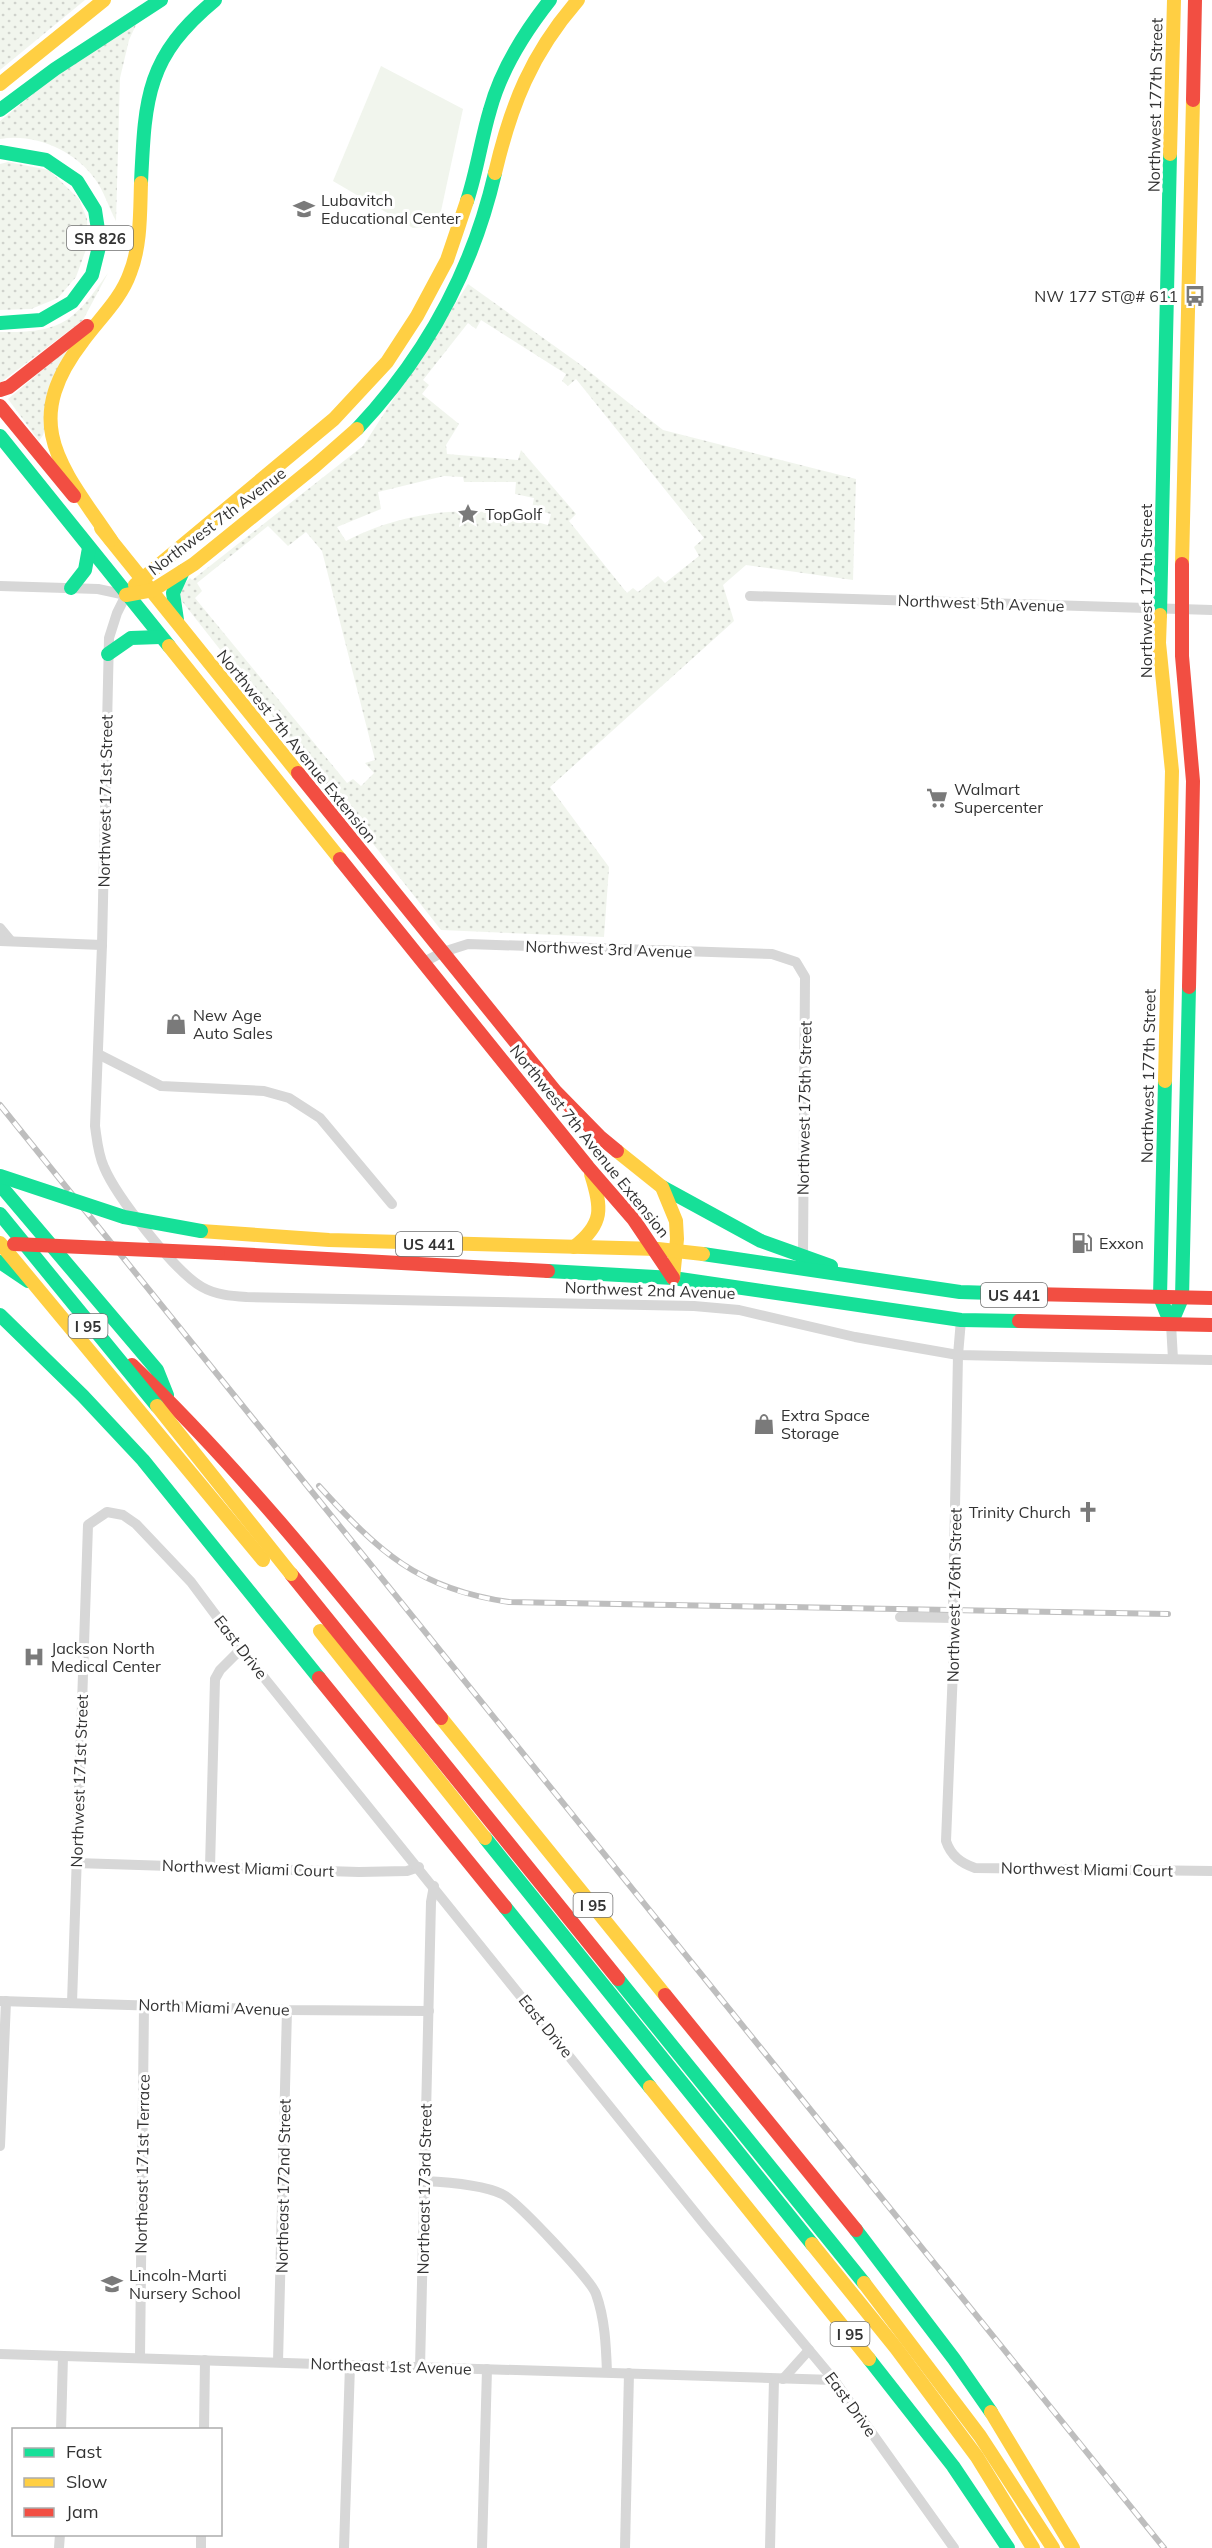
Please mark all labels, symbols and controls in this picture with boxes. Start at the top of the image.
street label: Northwest 177th Street [1143,17,1167,192]
place label: Lubavitch Educational Center [321,190,461,228]
school or university icon: Lubavitch Educational Center [292,197,316,221]
road number: SR 826 [67,226,133,250]
bus stop icon: NW 177 ST@# 611 [1183,284,1207,308]
place label: NW 177 ST@# 611 [1034,286,1178,306]
street label: Northwest 7th Avenue [144,463,290,579]
place icon: TopGolf [456,502,480,526]
street label: Northwest 177th Street [1136,503,1156,678]
place label: TopGolf [485,504,543,524]
street label: Northwest 5th Avenue [897,590,1065,616]
street label: Northwest 7th Avenue Extension [213,645,381,847]
street label: Northwest 171st Street [93,714,117,888]
place label: Walmart Supercenter [954,779,1043,817]
supermarket icon: Walmart Supercenter [925,786,949,810]
street label: Northwest 3rd Avenue [525,936,693,962]
street label: Northwest 177th Street [1136,988,1160,1163]
place label: New Age Auto Sales [193,1005,273,1043]
shop icon: New Age Auto Sales [164,1012,188,1036]
street label: Northwest 175th Street [792,1020,816,1195]
street label: Northwest 7th Avenue Extension [506,1040,674,1242]
fuel station icon: Exxon [1070,1231,1094,1255]
road number: US 441 [396,1232,462,1256]
place label: Exxon [1099,1233,1144,1253]
street label: Northwest 2nd Avenue [564,1277,736,1303]
road number: US 441 [981,1283,1047,1307]
road number: I 95 [68,1314,107,1338]
place label: Extra Space Storage [781,1405,870,1443]
shop icon: Extra Space Storage [752,1412,776,1436]
church icon: Trinity Church [1076,1500,1100,1524]
place label: Trinity Church [969,1502,1071,1522]
street label: Northwest 176th Street [942,1507,966,1682]
street label: East Drive [210,1611,272,1683]
place label: Jackson North Medical Center [51,1638,161,1676]
hospital icon: Jackson North Medical Center [22,1645,46,1669]
street label: Northwest 171st Street [66,1694,92,1868]
street label: Northwest Miami Court [162,1855,335,1881]
street label: Northwest Miami Court [1001,1857,1174,1881]
road number: I 95 [574,1893,612,1917]
street label: East Drive [515,1990,577,2062]
street label: North Miami Avenue [138,1994,290,2020]
street label: Northeast 171st Terrace [130,2074,154,2254]
street label: Northeast 172nd Street [271,2098,295,2273]
street label: Northeast 173rd Street [413,2103,435,2275]
place label: Lincoln-Marti Nursery School [129,2265,241,2303]
school or university icon: Lincoln-Marti Nursery School [100,2272,124,2296]
road number: I 95 [830,2322,870,2346]
street label: Northeast 1st Avenue [310,2353,472,2379]
street label: East Drive [821,2368,881,2440]
legend [12,2428,222,2536]
text: Fast [66,2440,102,2463]
text: Slow [66,2470,108,2493]
text: Jam [66,2500,99,2523]

